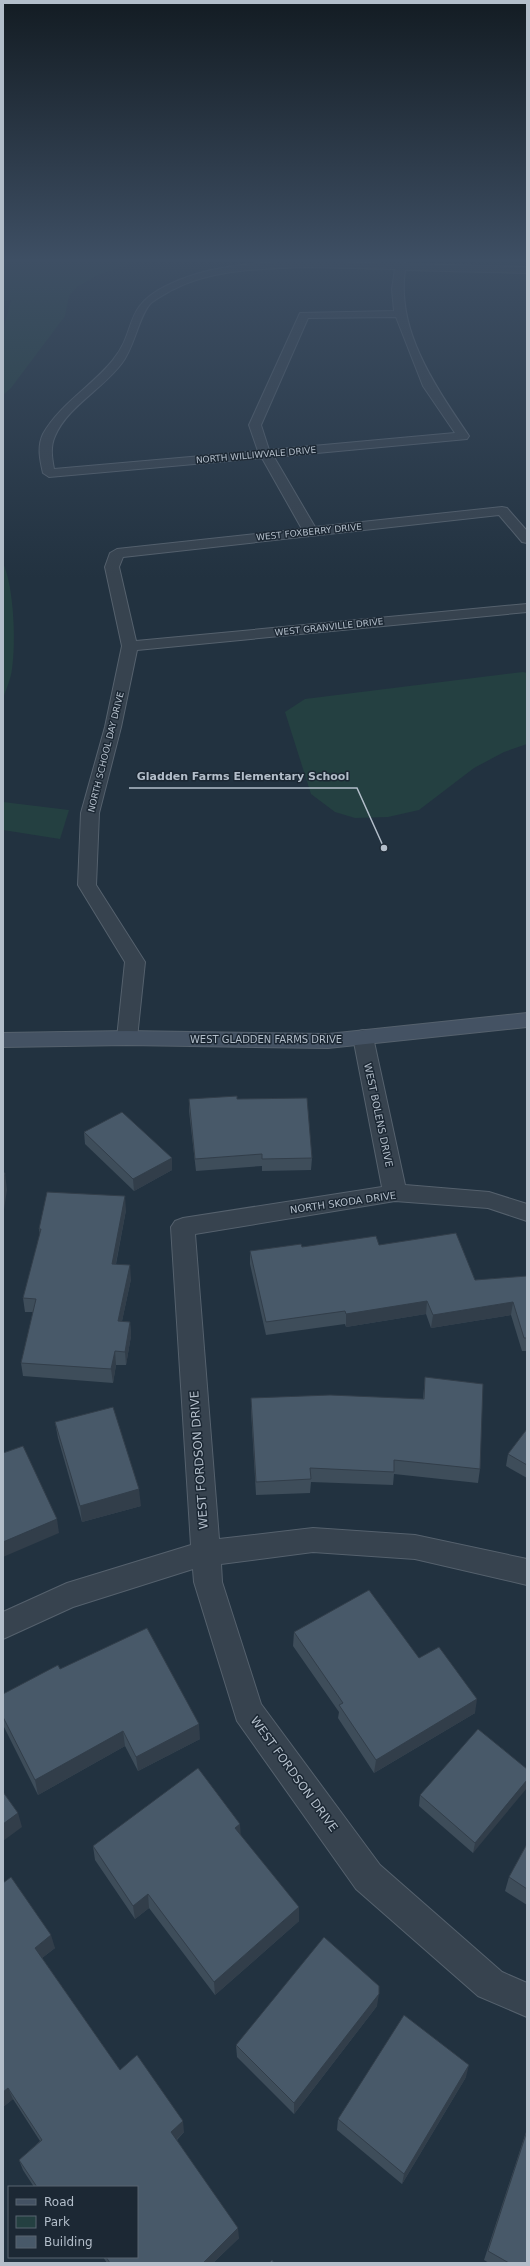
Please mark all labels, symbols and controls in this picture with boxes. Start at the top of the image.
street label: NORTH WILLIWVALE DRIVE [195,445,317,465]
street label: WEST FOXBERRY DRIVE [256,521,363,543]
street label: WEST GRANVILLE DRIVE [274,616,384,638]
street label: NORTH SCHOOL DAY DRIVE [86,691,126,813]
callout: Gladden Farms Elementary School [129,765,357,788]
text: Gladden Farms Elementary School [137,770,349,783]
street label: WEST GLADDEN FARMS DRIVE [190,1034,342,1045]
street label: WEST BOLENS DRIVE [362,1062,395,1168]
street label: NORTH SKODA DRIVE [289,1190,397,1215]
street label: WEST FORDSON DRIVE [187,1390,211,1530]
street label: WEST FORDSON DRIVE [248,1714,340,1834]
legend [8,2186,138,2258]
text: Road [44,2195,74,2209]
text: Park [44,2215,70,2229]
text: Building [44,2235,93,2249]

